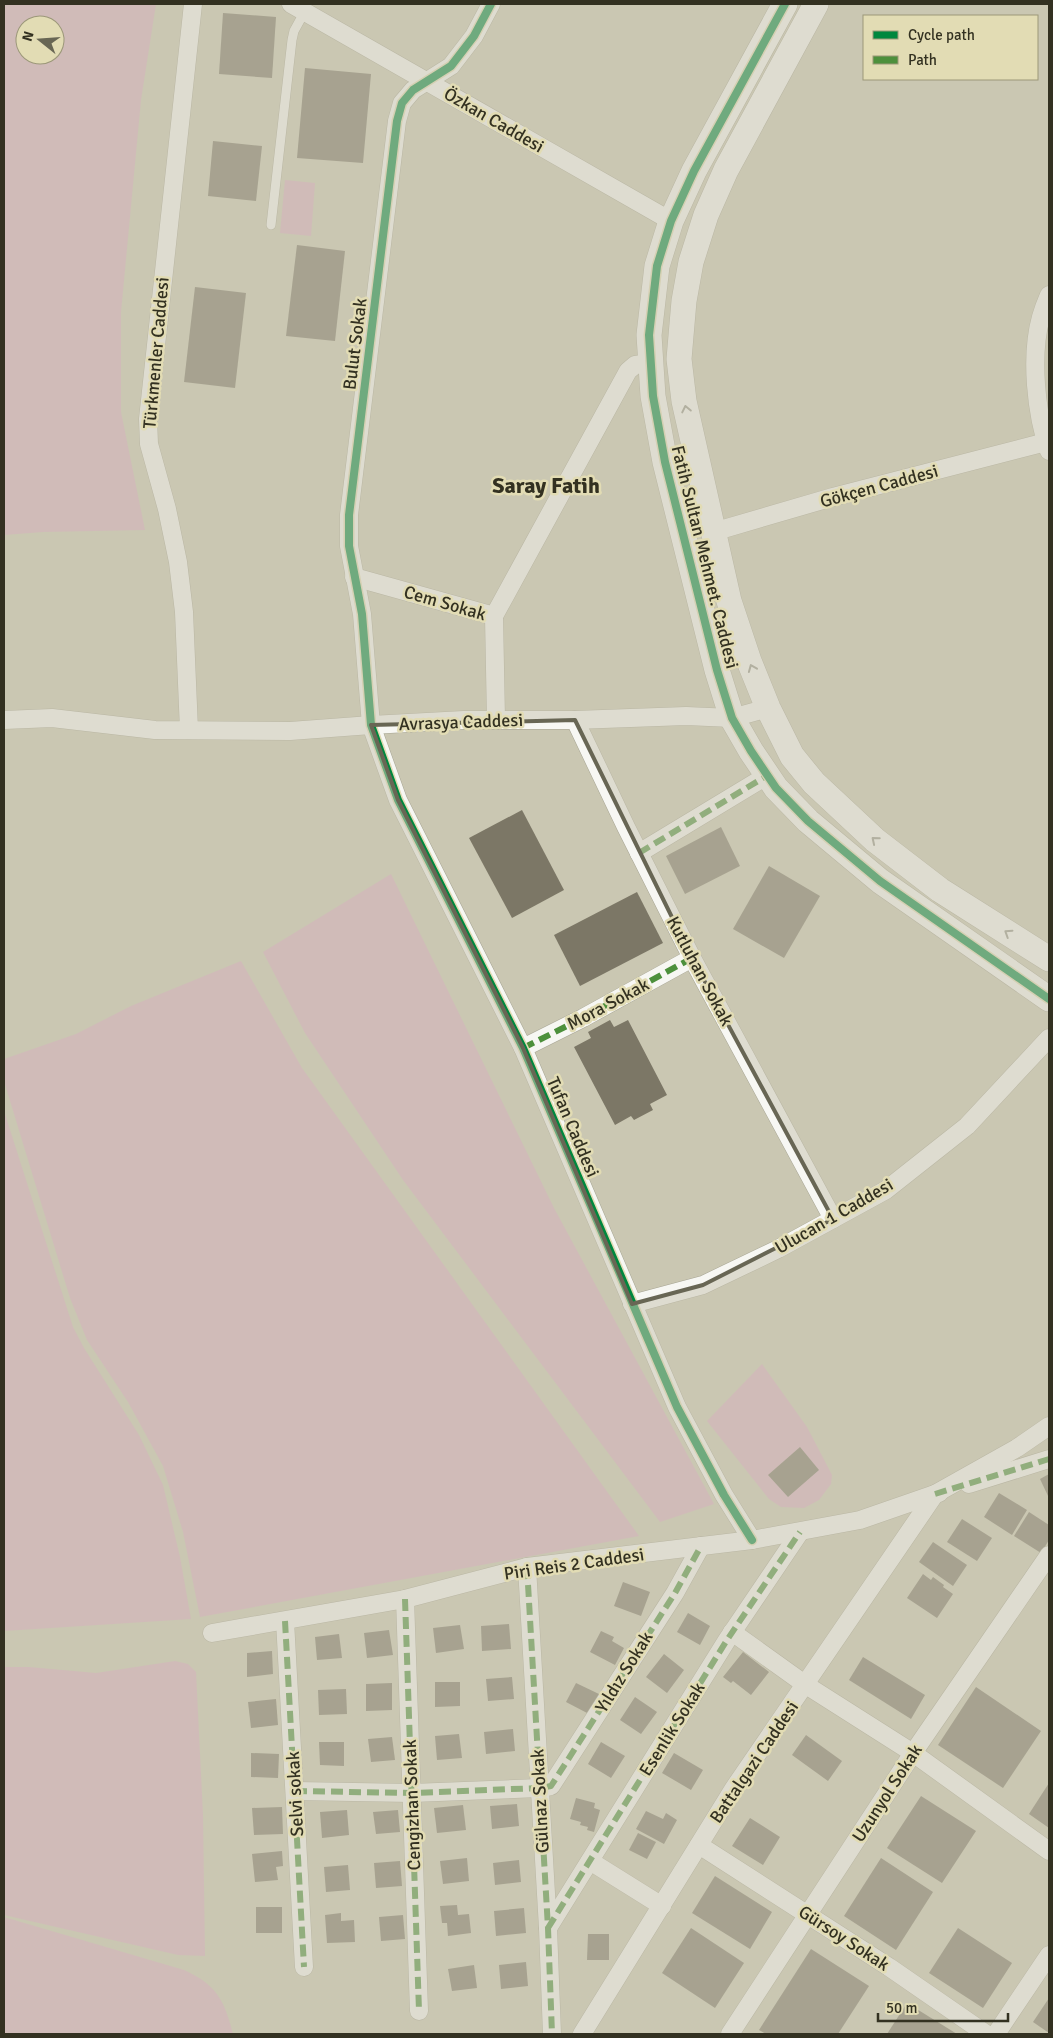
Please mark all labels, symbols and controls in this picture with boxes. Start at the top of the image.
north arrow [15,15,65,65]
legend [863,15,1038,80]
text: Cycle path [908,26,975,44]
text: N [18,29,38,43]
text: Path [908,51,937,69]
street label: Özkan Caddesi [440,82,548,158]
street label: Türkmenler Caddesi [138,276,174,430]
street label: Bulut Sokak [338,297,372,391]
one-way arrow [681,405,691,414]
street label: Fatih Sultan Mehmet. Caddesi [667,443,743,671]
street label: Gökçen Caddesi [817,460,941,512]
district label: Saray Fatih [492,472,600,499]
street label: Cem Sokak [401,581,489,625]
one-way arrow [748,664,758,673]
street label: Avrasya Caddesi [398,709,524,735]
one-way arrow [872,837,881,846]
street label: Kutluhan Sokak [662,913,738,1029]
one-way arrow [1005,930,1014,939]
street label: Mora Sokak [563,973,653,1035]
street label: Tufan Caddesi [542,1074,604,1180]
street label: Ulucan 1 Caddesi [771,1173,897,1259]
street label: Piri Reis 2 Caddesi [502,1543,646,1585]
street label: Yıldız Sokak [590,1627,658,1717]
street label: Esenlik Sokak [634,1678,710,1780]
street label: Battalgazi Caddesi [705,1697,803,1827]
street label: Cengizhan Sokak [399,1739,425,1871]
street label: Uzunyol Sokak [847,1740,927,1846]
street label: Gülnaz Sokak [526,1748,554,1854]
street label: Selvi sokak [282,1751,308,1837]
street label: Gürsoy Sokak [794,1900,894,1976]
scale bar [878,1990,1008,2022]
text: 50 m [886,1999,917,2017]

